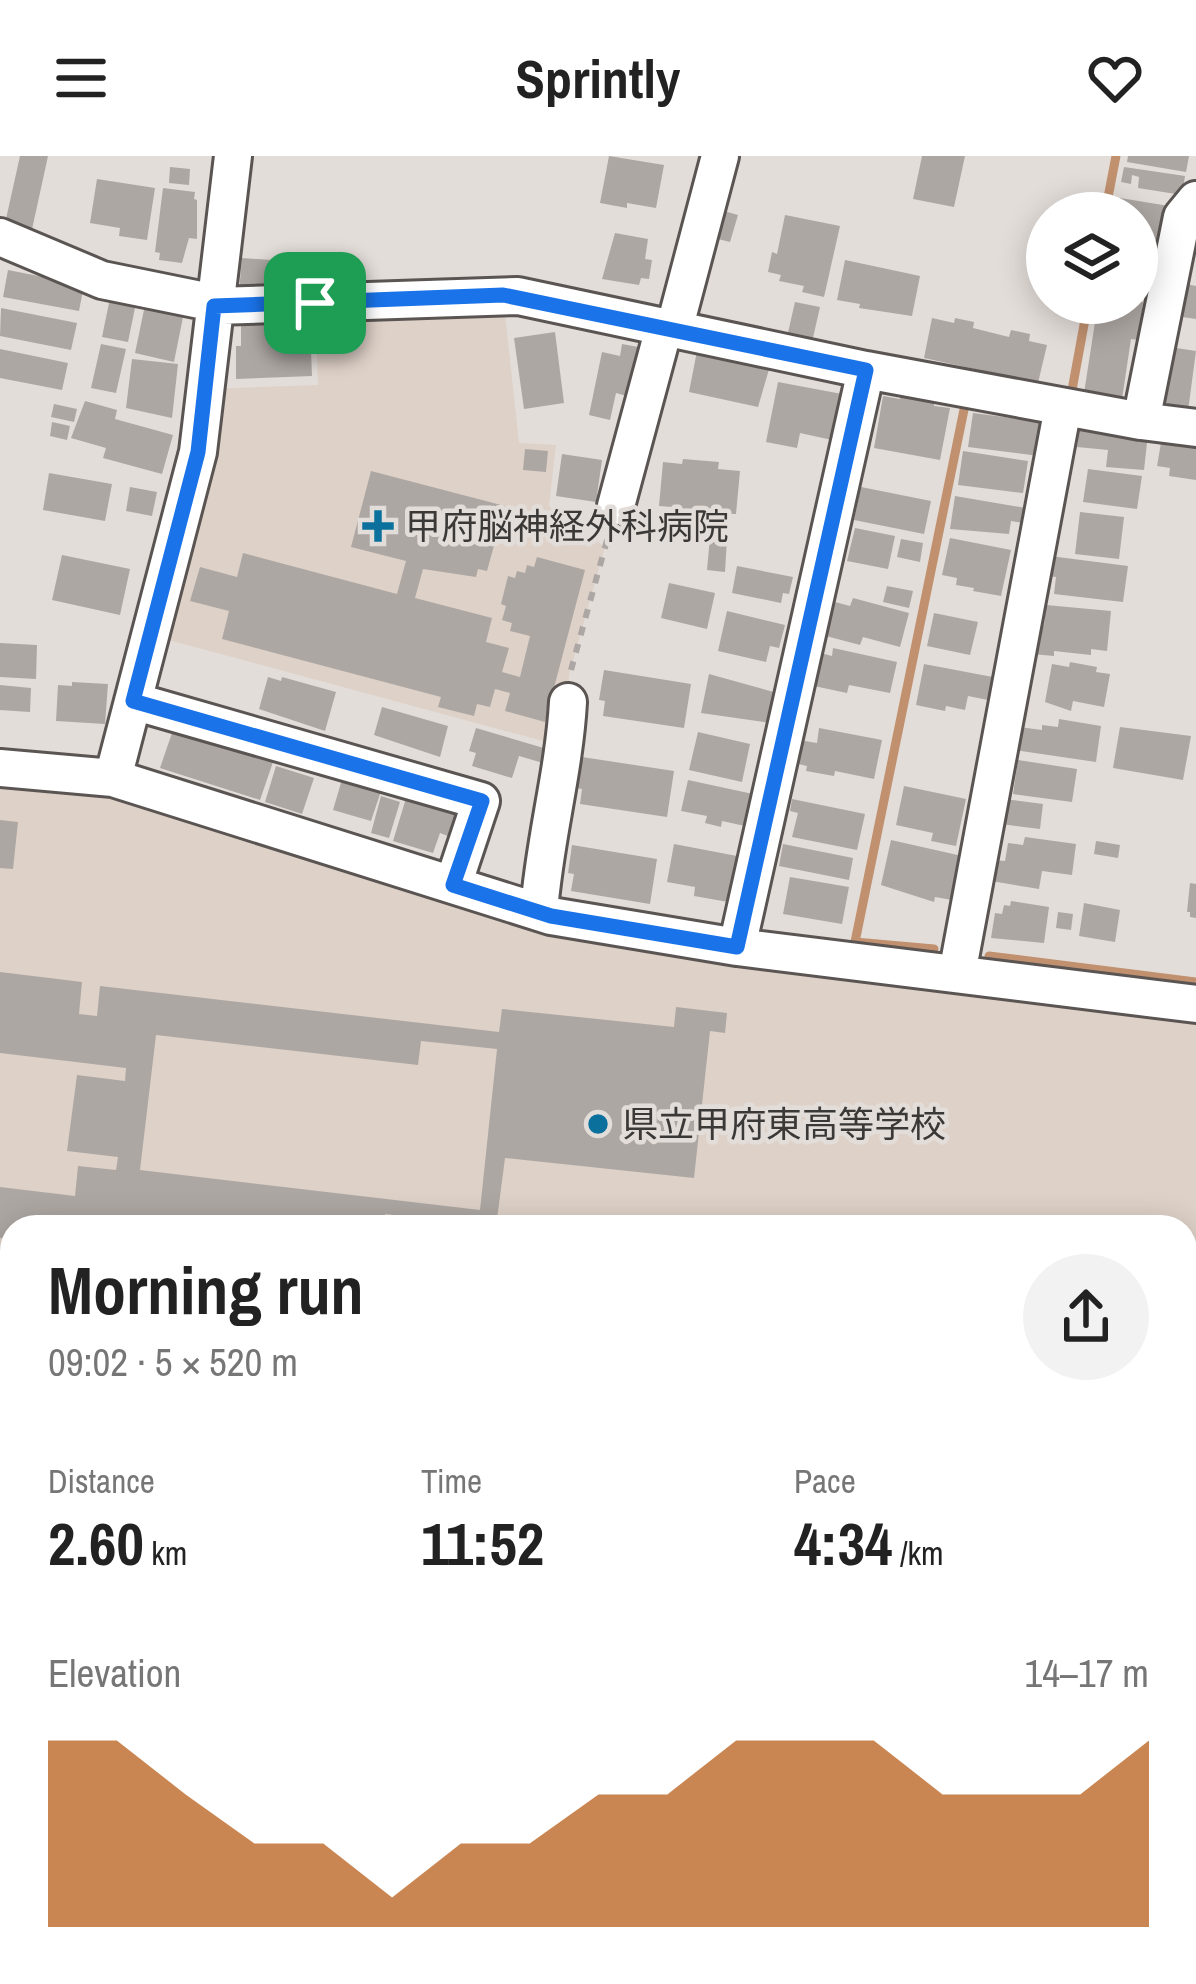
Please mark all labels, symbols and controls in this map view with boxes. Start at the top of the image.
text: Sprintly [516,42,680,115]
icon: menu [48,45,114,111]
icon: heart [1082,45,1148,111]
map controls [1026,192,1158,324]
button: layers [1026,192,1158,324]
pin [264,252,366,354]
icon: arrive [282,270,348,336]
place label: 甲府脳神経外科病院 [405,502,729,550]
marker: 甲府脳神経外科病院 [362,510,394,542]
place label: 県立甲府東高等学校 [622,1100,946,1148]
marker: 県立甲府東高等学校 [585,1111,611,1137]
text: Morning run [48,1246,364,1335]
button: share [1023,1254,1149,1380]
text: 09:02 · 5 × 520 m [48,1336,298,1388]
text: Distance [48,1459,155,1503]
text: Time [421,1459,482,1503]
text: Pace [794,1459,856,1503]
text: 2.60 [48,1503,144,1584]
text: 11:52 [421,1503,544,1584]
text: 4:34 [794,1503,892,1584]
text: km [144,1531,187,1575]
text: /km [892,1531,944,1575]
text: Elevation [48,1647,181,1699]
text: 14–17 m [1025,1647,1149,1699]

